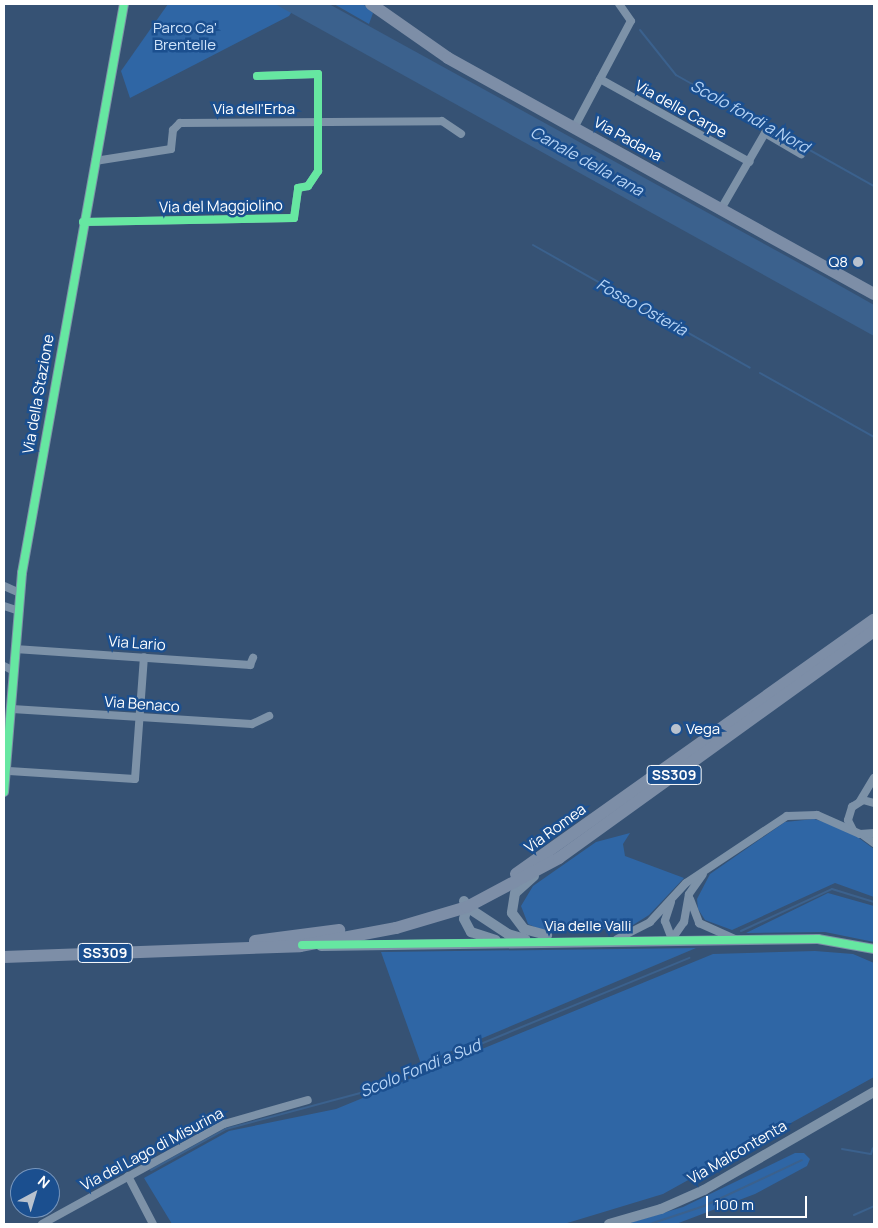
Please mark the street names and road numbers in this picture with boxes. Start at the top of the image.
street label: Via delle Carpe [632,76,730,142]
street label: Via dell'Erba [213,100,295,118]
street label: Via Padana [591,113,665,165]
street label: Via del Maggiolino [159,196,283,216]
street label: Via della Stazione [19,333,57,455]
street label: Via Lario [108,632,166,654]
street label: Via Benaco [104,692,180,716]
road number: SS309 [646,764,702,786]
street label: Via Romea [521,800,589,856]
street label: Via delle Valli [544,917,632,935]
road number: SS309 [78,941,132,964]
street label: Via del Lago di Misurina [78,1104,226,1194]
street label: Via Malcontenta [684,1116,790,1188]

